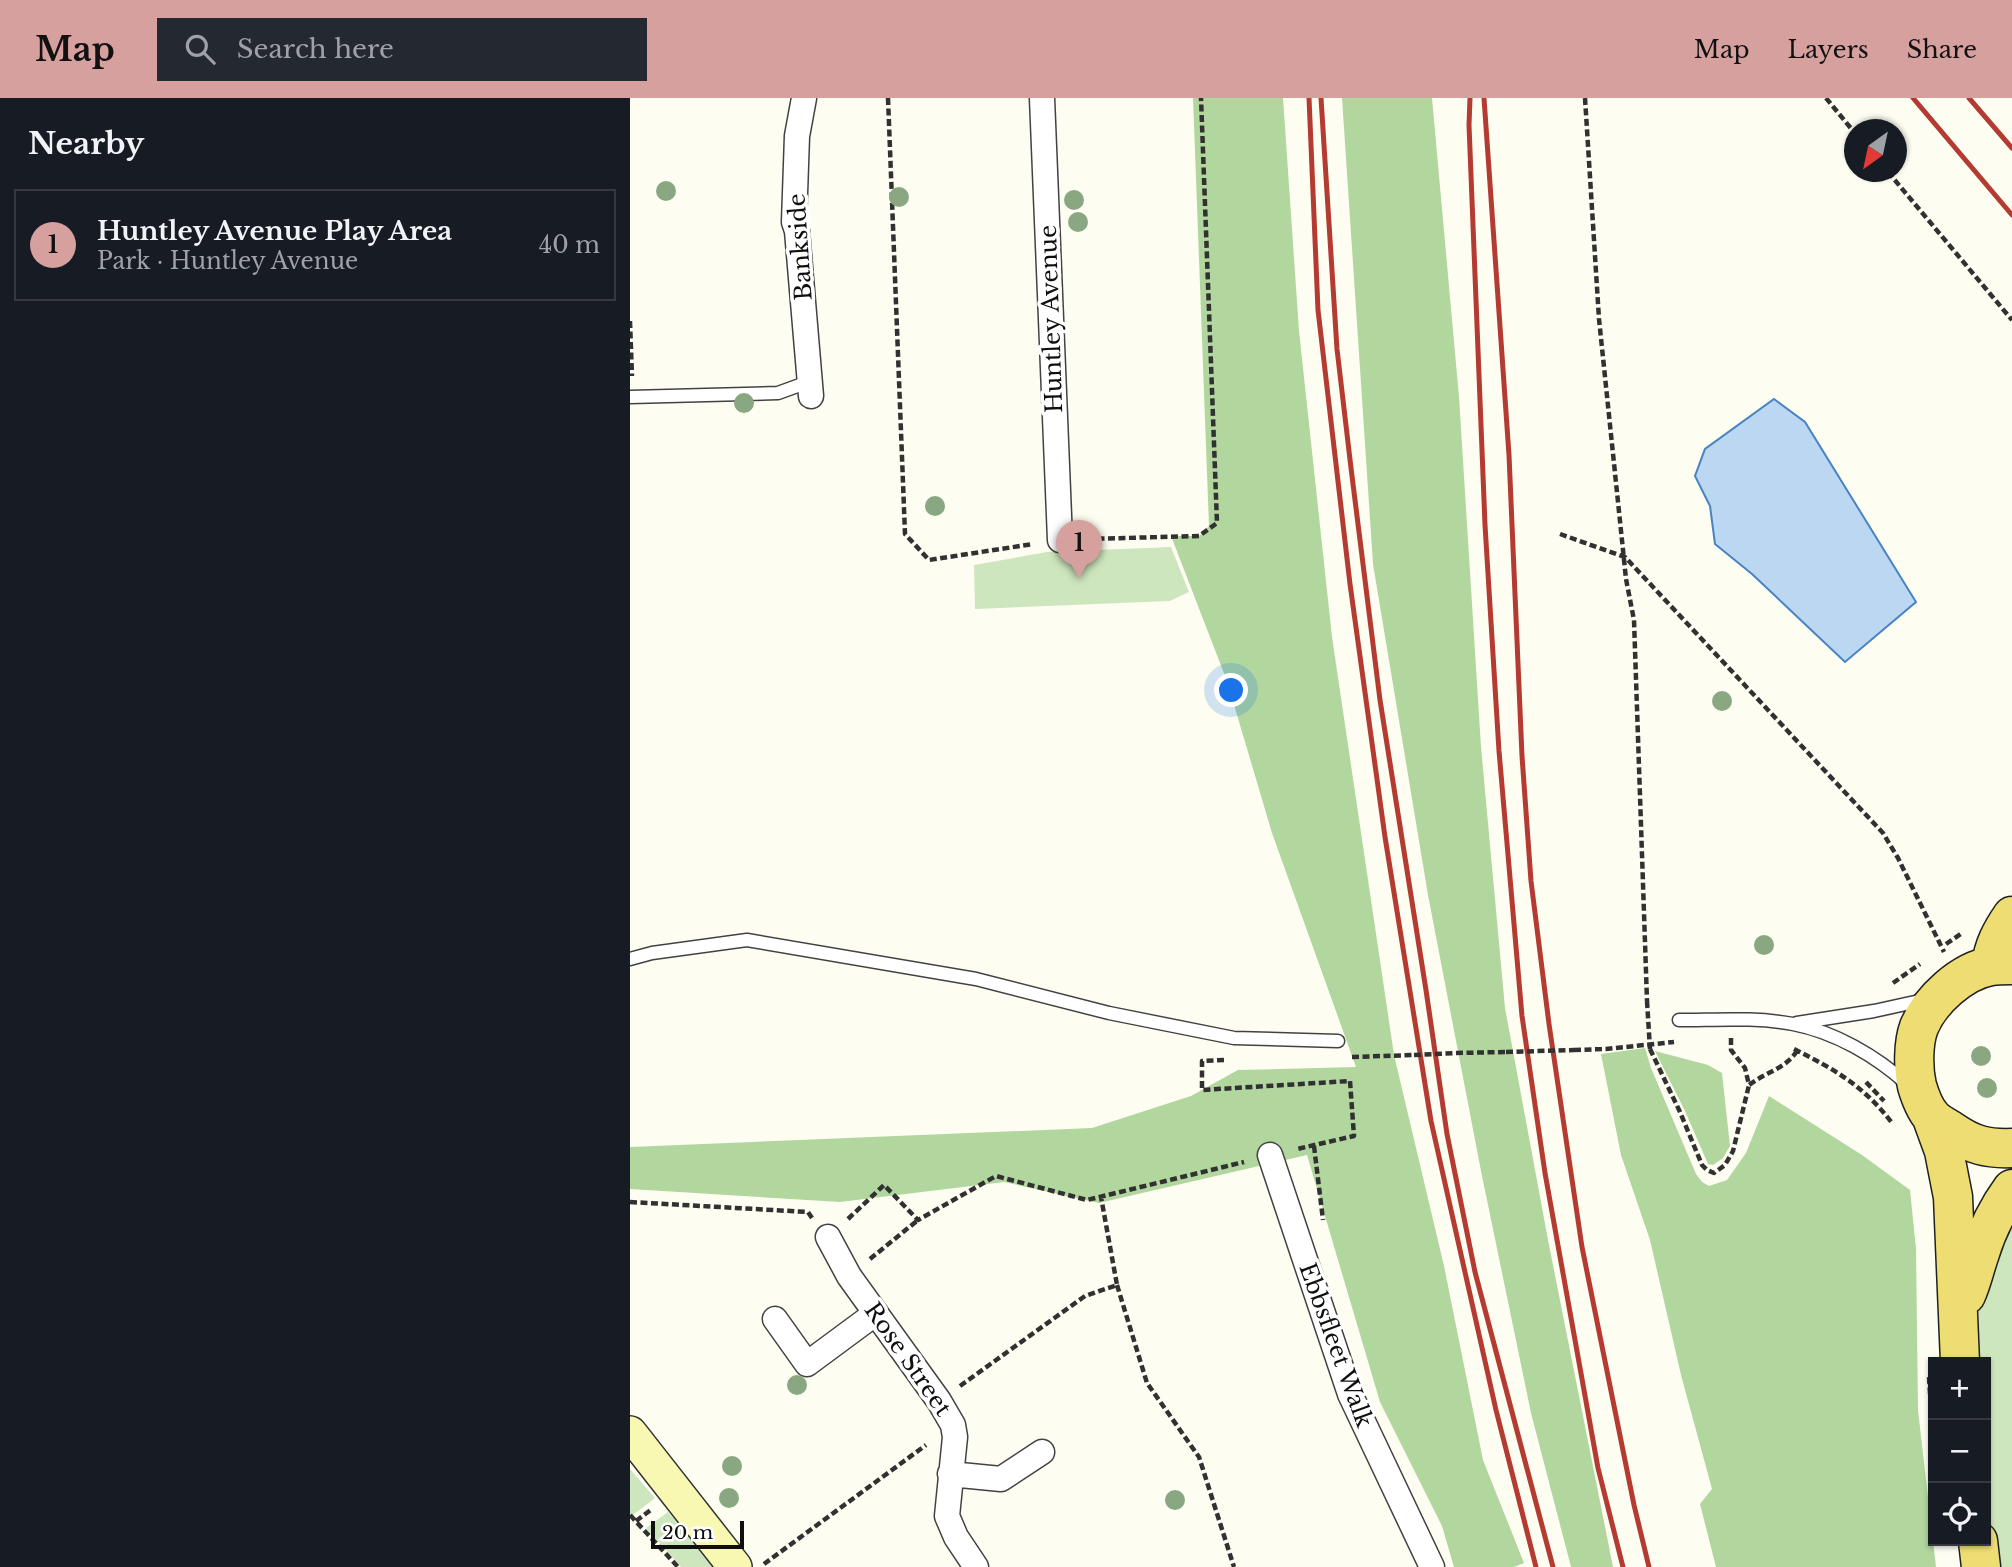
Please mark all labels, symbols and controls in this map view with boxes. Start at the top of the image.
search box [157,18,647,81]
text: Map [35,29,115,70]
icon: search [181,30,219,68]
text: Search here [237,33,394,65]
text: Map [1694,35,1750,64]
text: Layers [1788,35,1869,64]
text: Share [1907,35,1977,64]
north arrow [1844,119,1907,182]
text: Nearby [28,125,144,162]
street label: Bankside [782,192,818,302]
text: Huntley Avenue Play Area [97,215,452,247]
street label: Huntley Avenue [1034,224,1068,414]
text: 1 [48,231,58,259]
text: 40 m [539,231,600,259]
text: Park · Huntley Avenue [97,247,358,275]
pin: 1 [1056,520,1102,578]
your location [1214,673,1248,707]
street label: Ebbsfleet Walk [1293,1259,1379,1432]
street label: Rose Street [859,1297,958,1421]
map controls [1928,1357,1991,1546]
button: + [1928,1357,1991,1420]
button: − [1928,1420,1991,1483]
button: locate [1928,1483,1991,1546]
scale bar [651,1518,744,1550]
text: 20 m [662,1521,713,1544]

